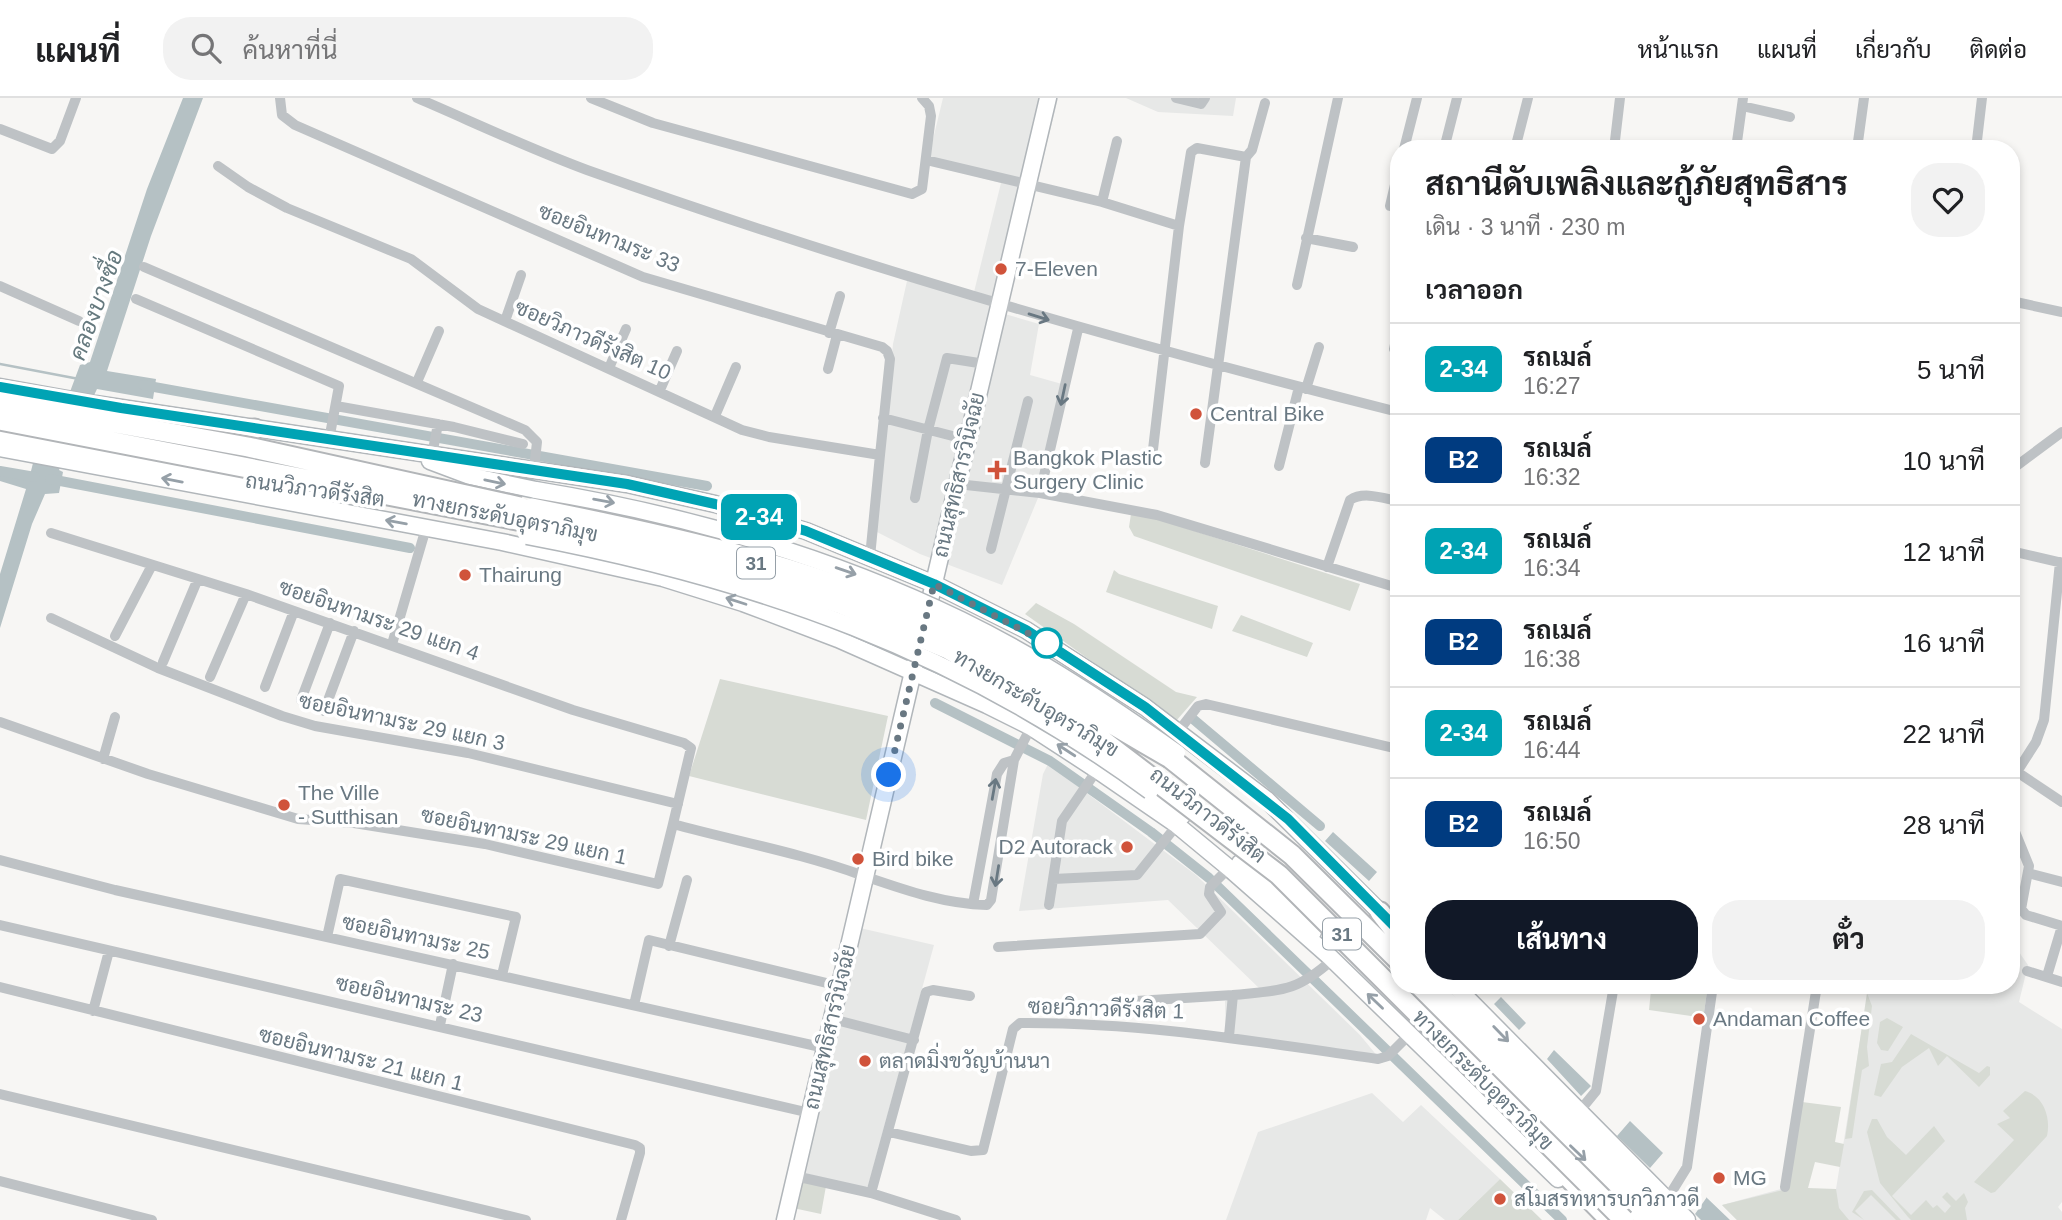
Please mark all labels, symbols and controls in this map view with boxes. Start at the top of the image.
search box [163,17,653,80]
icon: search [187,29,225,67]
text: แผนที่ [35,32,121,69]
text: ค้นหาที่นี่ [243,35,338,65]
text: หน้าแรก [1638,36,1719,63]
text: แผนที่ [1757,36,1817,63]
text: เกี่ยวกับ [1855,36,1932,63]
text: ติดต่อ [1970,36,2027,63]
button: heart [1911,163,1985,237]
text: สถานีดับเพลิงและกู้ภัยสุทธิสาร [1425,165,1848,202]
street label: ซอยอินทามระ 33 [535,199,683,276]
text: เดิน · 3 นาที · 230 m [1425,214,1625,240]
water label: คลองบางซื่อ [57,244,128,364]
place label: 7-Eleven [1015,257,1098,280]
marker: 7-Eleven [993,261,1009,277]
text: เวลาออก [1425,275,1523,305]
street label: ซอยวิภาวดีรังสิต 10 [512,294,675,384]
one-way arrow [1027,311,1049,324]
text: รถเมล์ [1523,342,1592,372]
text: 2-34 [1439,355,1488,382]
text: 5 นาที [1917,355,1985,385]
text: 16:27 [1523,373,1581,399]
one-way arrow [1056,383,1070,406]
street label: ถนนสุทธิสารวินิจฉัย [928,390,992,560]
place label: Central Bike [1210,402,1324,425]
marker: Central Bike [1188,406,1204,422]
text: รถเมล์ [1523,433,1592,463]
place label: Bangkok Plastic Surgery Clinic [1013,446,1162,493]
text: B2 [1448,446,1479,473]
text: 10 นาที [1903,446,1985,476]
marker: Bangkok Plastic Surgery Clinic [987,460,1007,480]
text: 16:32 [1523,464,1581,490]
street label: ถนนวิภาวดีรังสิต [244,467,386,511]
one-way arrow [161,473,184,487]
one-way arrow [483,475,506,489]
street label: ทางยกระดับอุตราภิมุข [410,487,600,549]
line badge: 2-34 [710,494,808,540]
one-way arrow [592,495,615,508]
text: 2-34 [735,503,783,530]
one-way arrow [385,515,408,528]
text: รถเมล์ [1523,524,1592,554]
text: 2-34 [1439,537,1488,564]
text: 12 นาที [1903,537,1985,567]
road number: 31 [737,548,775,578]
text: 16:34 [1523,555,1581,581]
place label: Thairung [479,563,562,586]
one-way arrow [834,566,856,578]
marker: Thairung [457,567,473,583]
street label: ซอยอินทามระ 29 แยก 4 [276,574,483,665]
one-way arrow [726,593,748,606]
text: รถเมล์ [1523,615,1592,645]
unlabelled marker [1032,628,1062,658]
text: B2 [1448,628,1479,655]
text: 16 นาที [1903,628,1985,658]
street label: ทางยกระดับอุตราภิมุข [948,644,1123,764]
text: 16:38 [1523,646,1581,672]
street label: ซอยอินทามระ 29 แยก 3 [297,688,507,755]
text: รถเมล์ [1523,706,1592,736]
text: 2-34 [1439,719,1488,746]
text: 22 นาที [1903,719,1985,749]
text: 16:44 [1523,737,1581,763]
one-way arrow [1057,743,1077,757]
your location [871,757,906,792]
street label: ถนนวิภาวดีรังสิต [1146,761,1271,867]
one-way arrow [988,778,1001,801]
place label: The Ville - Sutthisan [298,781,398,828]
marker: The Ville - Sutthisan [276,797,292,813]
text: รถเมล์ [1523,797,1592,827]
street label: ซอยอินทามระ 29 แยก 1 [419,802,629,869]
text: B2 [1448,810,1479,837]
text: 28 นาที [1903,810,1985,840]
text: 16:50 [1523,828,1581,854]
place label: D2 Autorack [999,835,1113,858]
marker: D2 Autorack [1119,839,1135,855]
place label: Bird bike [872,847,954,870]
marker: Bird bike [850,851,866,867]
one-way arrow [990,864,1003,887]
button: เส้นทาง [1425,900,1698,980]
button: ตั๋ว [1712,900,1985,980]
street label: ซอยอินทามระ 25 [340,910,492,963]
road number: 31 [1323,918,1361,950]
street label: ถนนสุทธิสารวินิจฉัย [799,942,863,1112]
street label: ซอยอินทามระ 23 [333,970,485,1027]
street label: ซอยวิภาวดีรังสิต 1 [1027,993,1185,1023]
one-way arrow [1367,993,1384,1010]
street label: ทางยกระดับอุตราภิมุข [1406,1005,1558,1157]
place label: Andaman Coffee [1713,1007,1870,1030]
marker: Andaman Coffee [1691,1011,1707,1027]
street label: ซอยอินทามระ 21 แยก 1 [256,1022,466,1095]
one-way arrow [1493,1025,1510,1042]
place label: ตลาดมิ่งขวัญบ้านนา [879,1042,1050,1073]
marker: ตลาดมิ่งขวัญบ้านนา [857,1053,873,1069]
one-way arrow [1569,1144,1586,1161]
place label: MG [1733,1166,1767,1189]
marker: MG [1711,1170,1727,1186]
place label: สโมสรทหารบกวิภาวดี [1514,1186,1700,1210]
marker: สโมสรทหารบกวิภาวดี [1492,1191,1508,1207]

